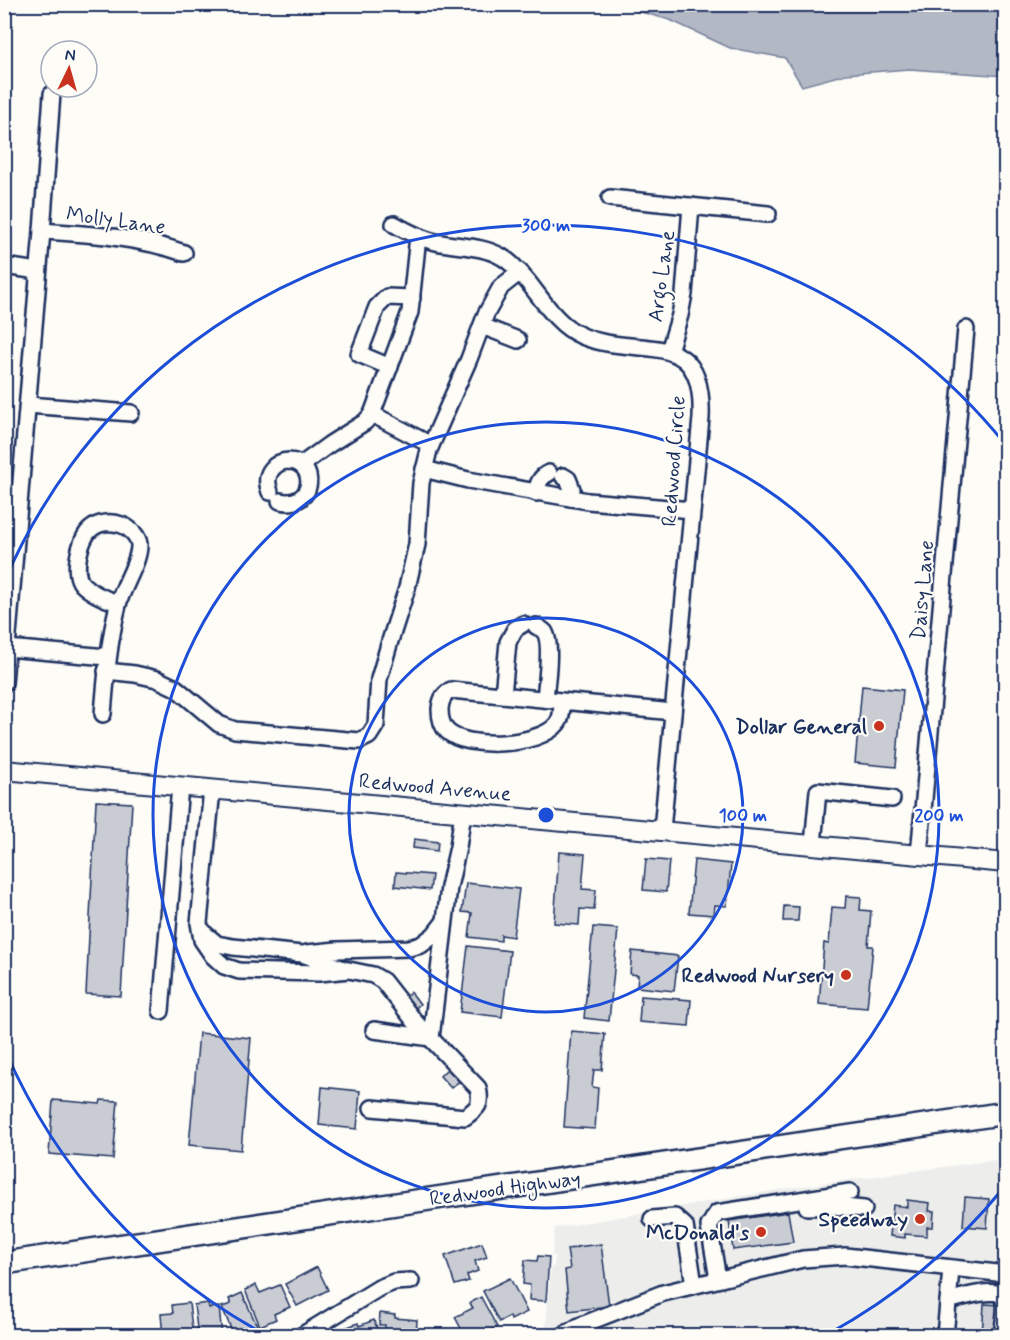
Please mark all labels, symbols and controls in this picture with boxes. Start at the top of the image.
north arrow [39,39,99,99]
text: N [64,45,76,66]
street label: Molly Lane [64,200,167,242]
text: 300 m [522,214,570,238]
street label: Argo Lane [642,228,684,324]
street label: Redwood Circle [655,395,693,528]
street label: Daisy Lane [905,539,941,641]
place label: Dollar General [735,713,867,741]
marker: Dollar General [872,719,886,733]
street label: Redwood Avenue [358,767,512,809]
text: 100 m [719,804,767,828]
text: 200 m [914,804,964,828]
centre of rings [536,805,556,825]
place label: Redwood Nursery [681,962,834,990]
marker: Redwood Nursery [839,968,853,982]
street label: Redwood Highway [428,1165,583,1214]
place label: Speedway [819,1206,908,1234]
marker: Speedway [913,1212,927,1226]
place label: McDonald's [646,1219,750,1247]
marker: McDonald's [754,1225,768,1239]

